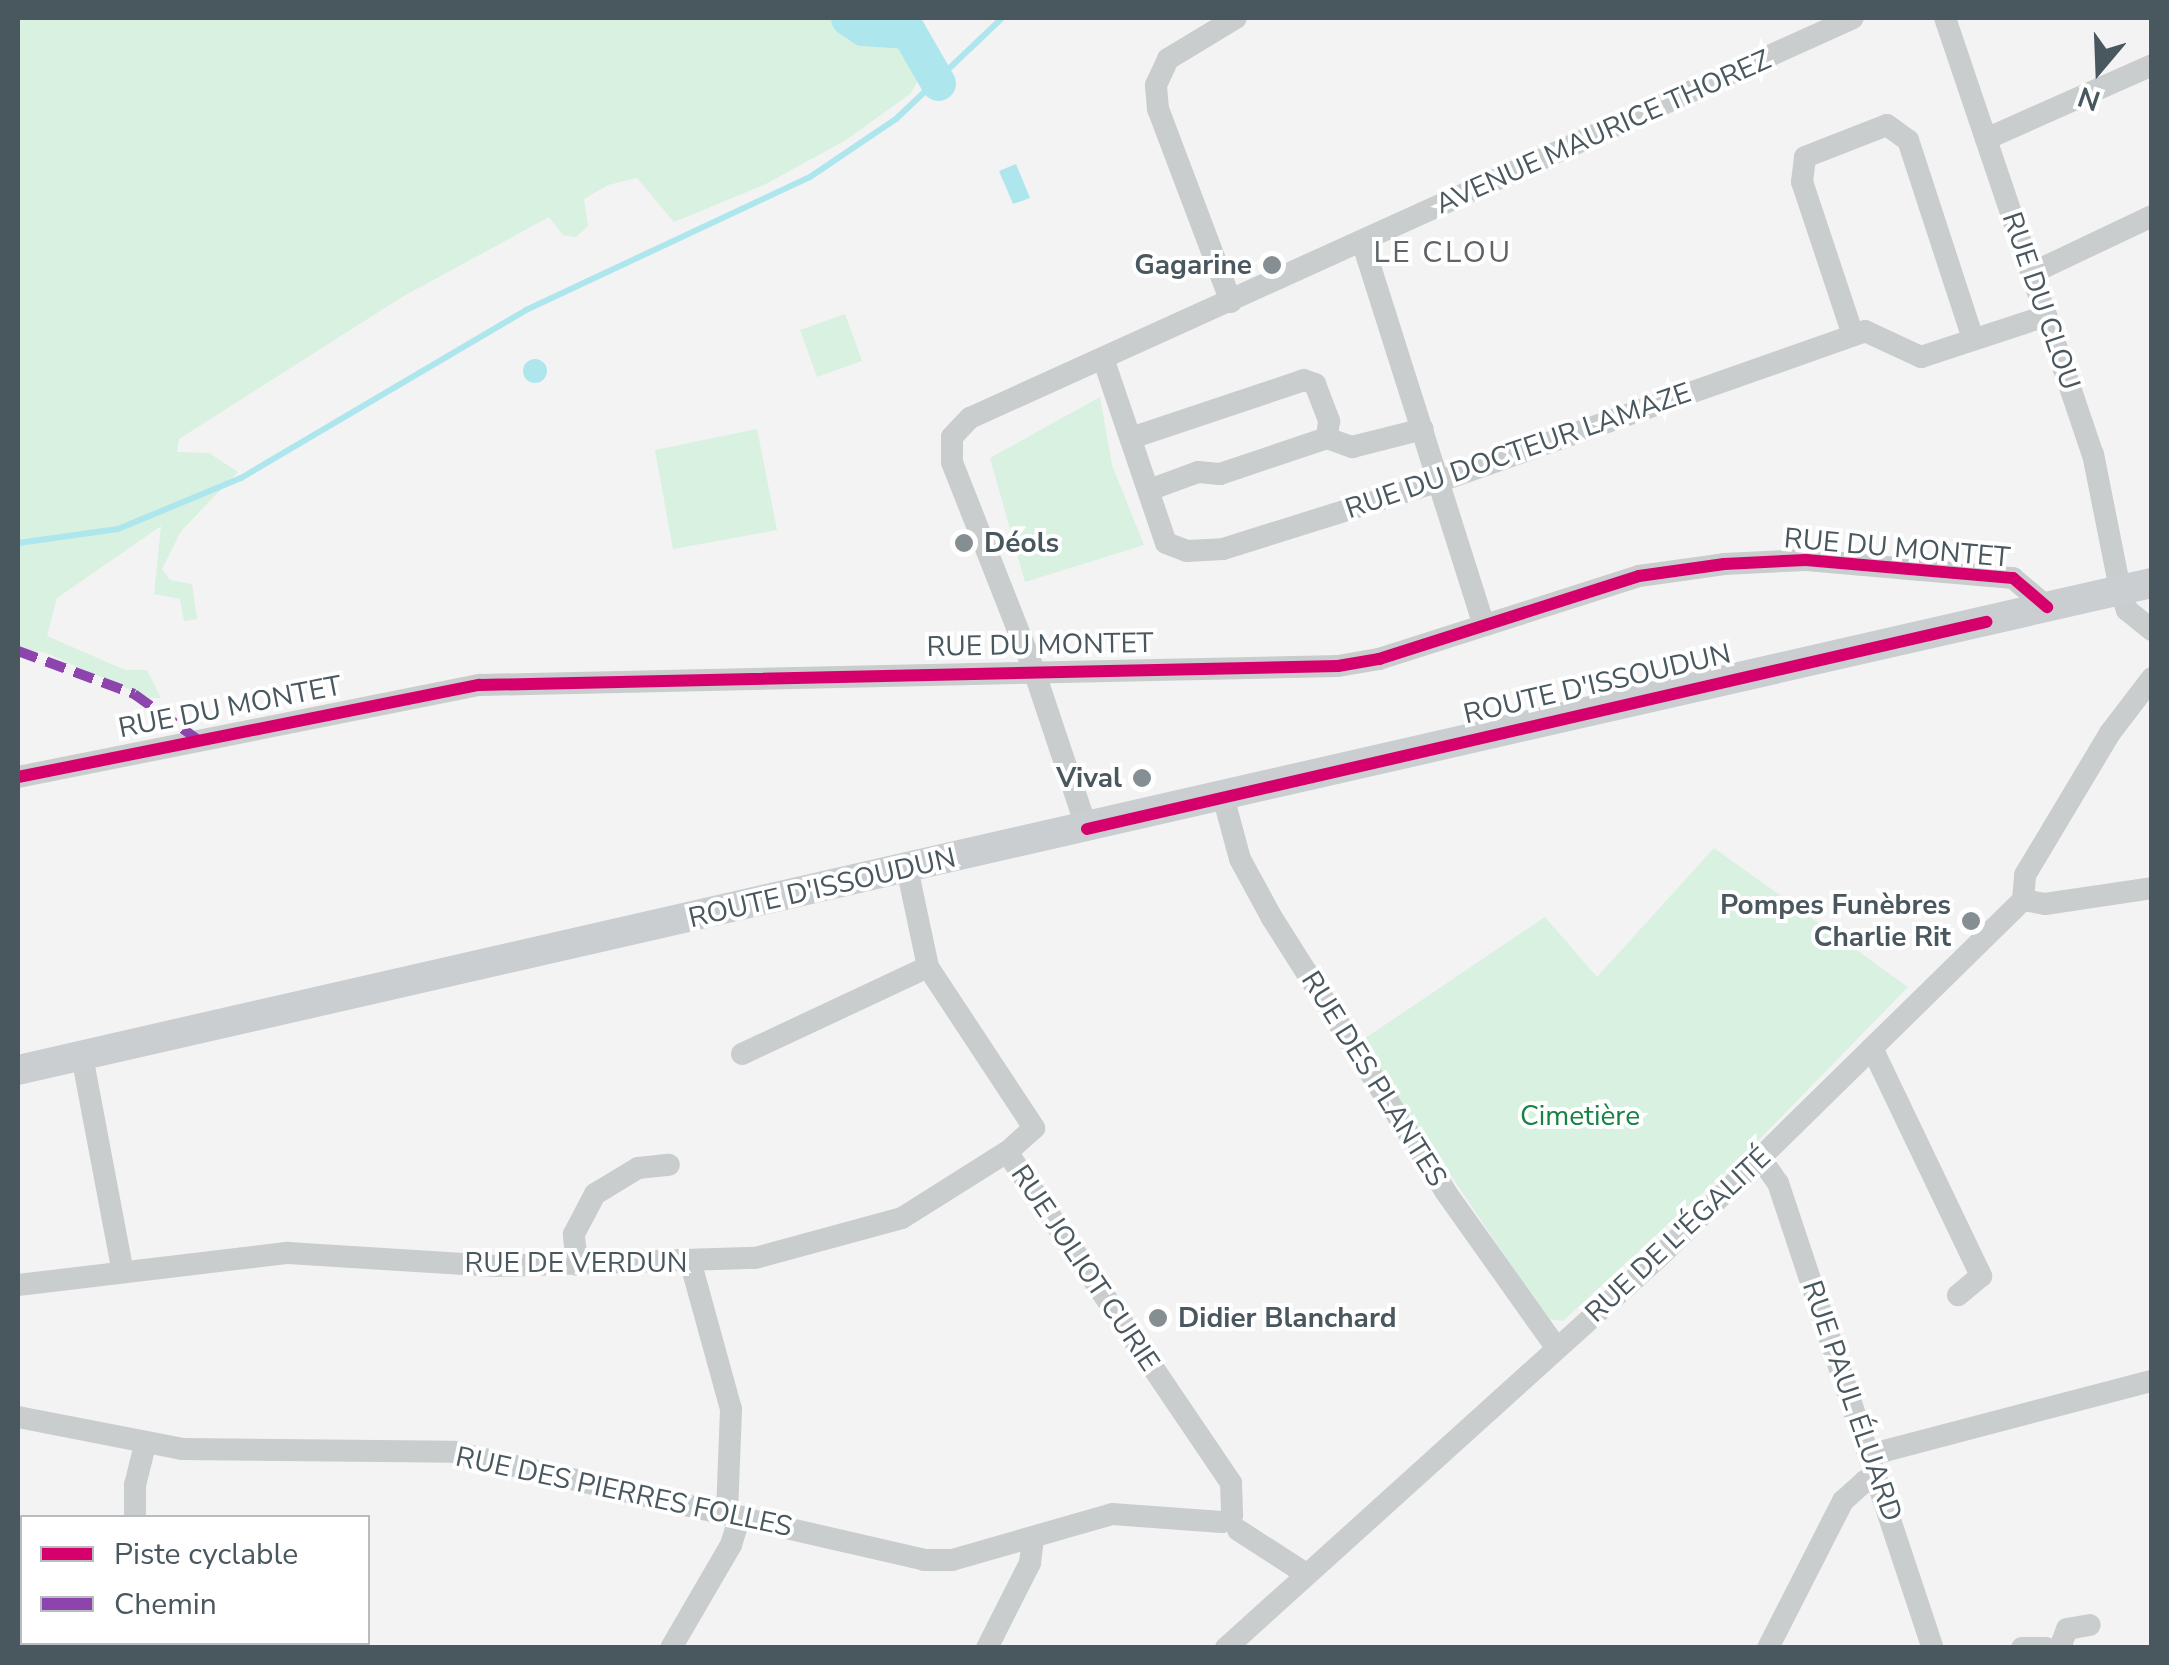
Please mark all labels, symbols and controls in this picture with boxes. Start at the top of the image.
north arrow [2049,20,2149,120]
street label: AVENUE MAURICE THOREZ [1430,43,1776,221]
text: N [2073,77,2105,120]
street label: RUE DU CLOU [1995,208,2087,394]
district label: LE CLOU [1373,235,1513,271]
place label: Gagarine [1134,248,1252,282]
marker: Gagarine [1261,254,1283,276]
street label: RUE DU DOCTEUR LAMAZE [1341,376,1695,526]
street label: RUE DU MONTET [1783,521,2011,575]
place label: Déols [984,526,1059,560]
marker: Déols [953,532,975,554]
street label: RUE DU MONTET [926,626,1154,664]
street label: ROUTE D'ISSOUDUN [1460,637,1734,731]
street label: RUE DU MONTET [115,669,345,745]
place label: Vival [1056,761,1122,795]
marker: Vival [1131,767,1153,789]
street label: ROUTE D'ISSOUDUN [685,841,959,935]
place label: Pompes Funèbres Charlie Rit [1720,888,1951,954]
marker: Pompes Funèbres Charlie Rit [1960,910,1982,932]
street label: RUE DES PLANTES [1294,965,1454,1193]
park label: Cimetière [1520,1099,1640,1133]
street label: RUE DE L'ÉGALITÉ [1578,1141,1778,1329]
street label: RUE JOLIOT CURIE [1004,1159,1166,1377]
street label: RUE DE VERDUN [464,1246,688,1280]
street label: RUE PAUL ÉLUARD [1795,1276,1909,1526]
place label: Didier Blanchard [1178,1301,1396,1335]
marker: Didier Blanchard [1147,1307,1169,1329]
street label: RUE DES PIERRES FOLLES [453,1440,795,1544]
legend [20,1515,370,1645]
text: Piste cyclable [114,1534,298,1575]
text: Chemin [114,1584,217,1625]

